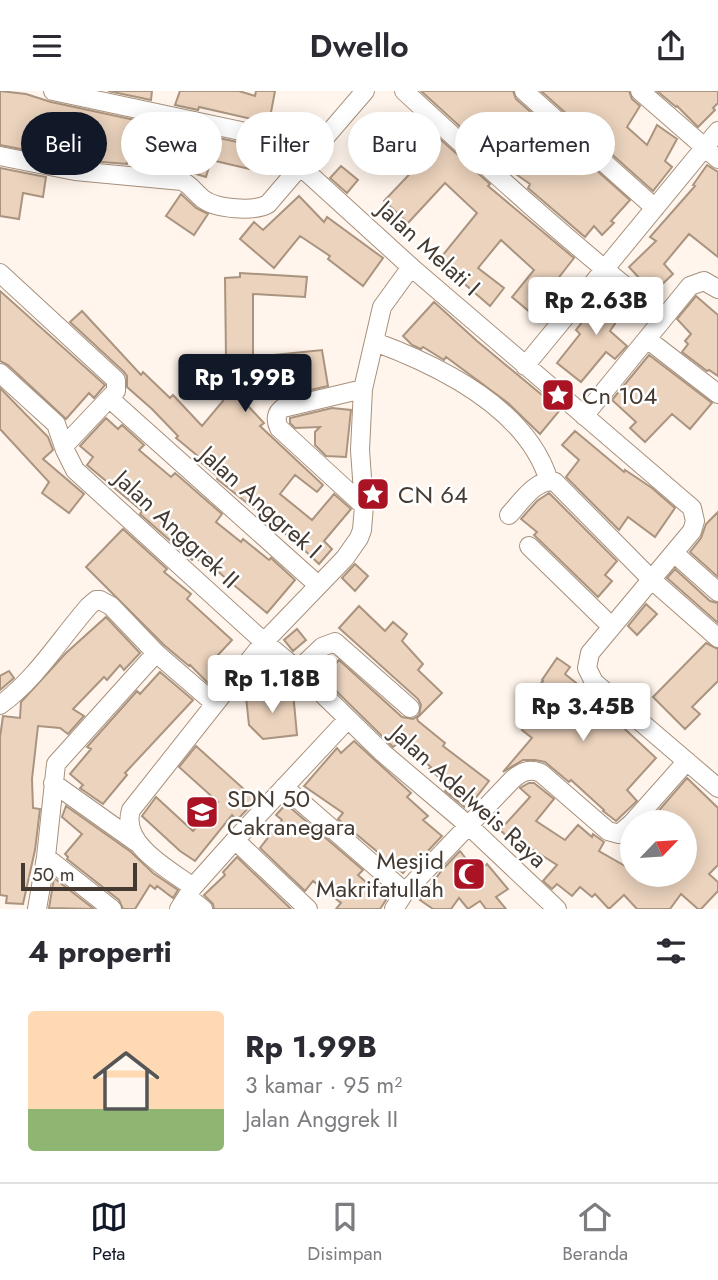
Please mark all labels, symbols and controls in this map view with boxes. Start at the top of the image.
text: Dwello [309,23,409,69]
icon: menu [28,27,66,65]
icon: share [652,27,690,65]
chip: Beli [21,112,107,175]
chip: Sewa [121,112,222,175]
chip: Filter [236,112,334,175]
chip: Baru [348,112,441,175]
chip: Apartemen [455,112,615,175]
street label: Jalan Melati I [367,190,488,304]
pin: Rp 2.63B [524,278,668,337]
text: Rp 2.63B [544,283,648,317]
pin: Rp 1.99B [173,355,317,414]
text: Rp 1.99B [194,360,296,394]
place icon: Cn 104 [539,376,577,414]
place label: Cn 104 [582,378,657,413]
street label: Jalan Anggrek I [190,436,330,566]
street label: Jalan Anggrek II [104,460,247,596]
place icon: CN 64 [354,475,392,513]
place label: CN 64 [398,477,468,512]
pin: Rp 1.18B [200,655,344,715]
text: Rp 1.18B [224,661,320,695]
pin: Rp 3.45B [511,683,655,743]
text: Rp 3.45B [531,689,635,723]
street label: Jalan Adelweis Raya [381,714,555,876]
place label: SDN 50 Cakranegara [227,781,355,844]
school or university icon: SDN 50 Cakranegara [183,793,221,831]
north arrow [620,810,696,887]
map controls [620,810,697,887]
place label: Mesjid Makrifatullah [316,843,444,906]
mosque icon: Mesjid Makrifatullah [450,855,488,893]
scale bar [21,860,136,892]
text: 50 m [32,861,75,888]
text: 4 properti [28,930,172,973]
icon: filters [652,932,690,970]
text: Rp 1.99B [245,1025,377,1068]
icon: home [84,1039,168,1123]
text: 3 kamar · 95 m² [245,1068,402,1102]
text: Jalan Anggrek II [245,1102,398,1136]
tab: Peta [90,1198,128,1267]
tab: Disimpan [307,1198,383,1267]
tab: Beranda [562,1198,628,1267]

